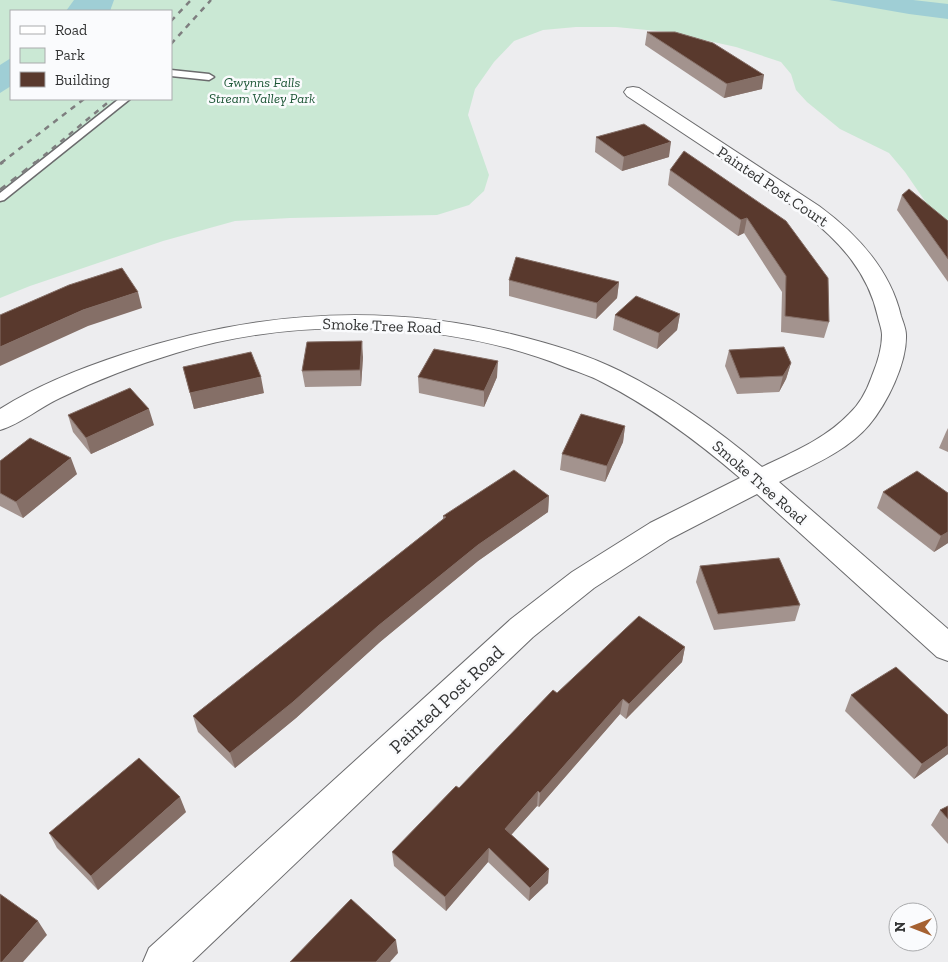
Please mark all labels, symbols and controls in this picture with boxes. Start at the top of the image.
legend [10,10,172,100]
text: Road [55,21,88,39]
text: Park [55,46,85,64]
text: Building [55,71,110,89]
park label: Gwynns Falls Stream Valley Park [209,74,315,107]
street label: Painted Post Court [713,142,832,231]
street label: Smoke Tree Road [322,314,442,337]
street label: Smoke Tree Road [709,436,811,529]
street label: Painted Post Road [384,640,509,758]
north arrow [888,902,938,952]
text: N [892,921,909,932]

